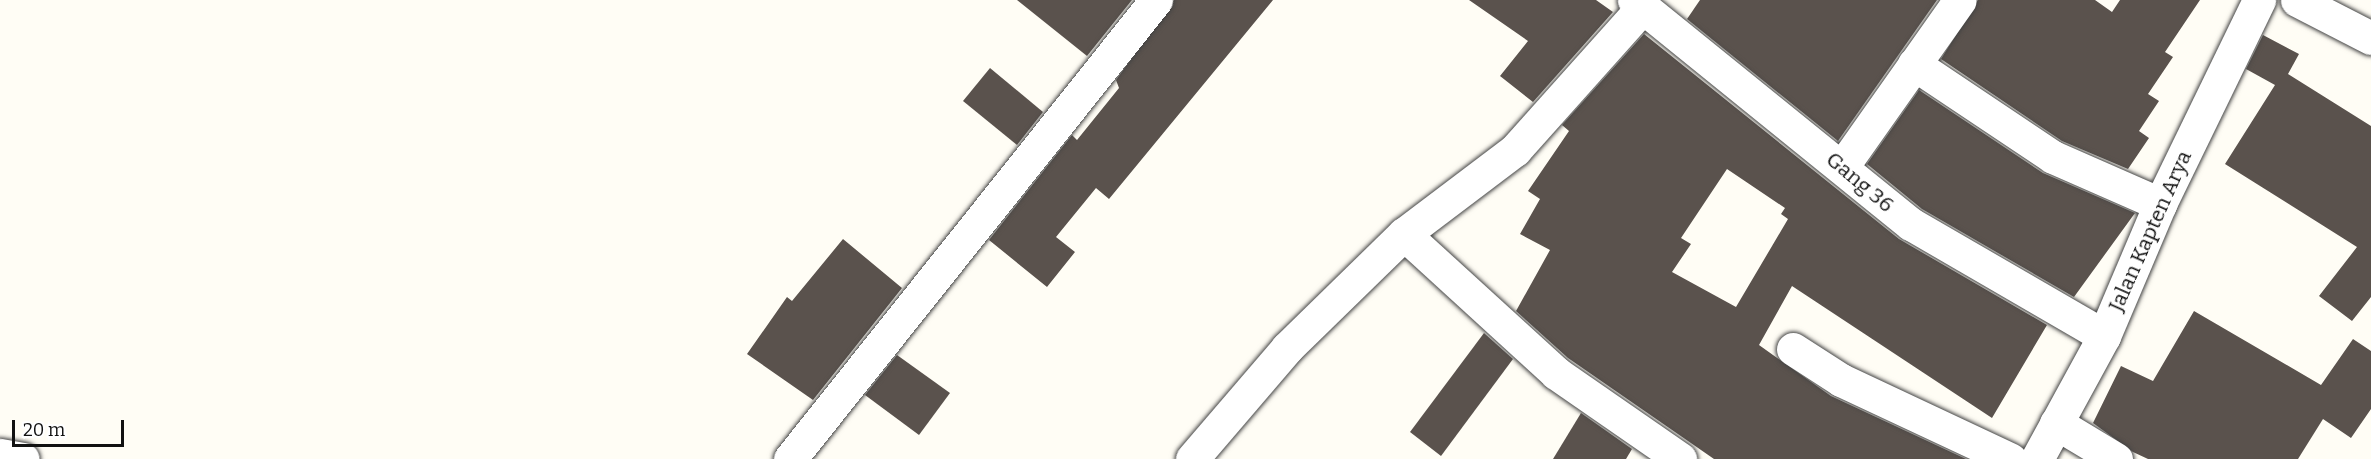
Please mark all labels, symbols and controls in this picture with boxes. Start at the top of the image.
street label: Gang 36 [1821,147,1899,217]
street label: Jalan Kapten Arya [2103,147,2197,315]
scale bar [15,408,128,446]
text: 20 m [23,419,65,441]

